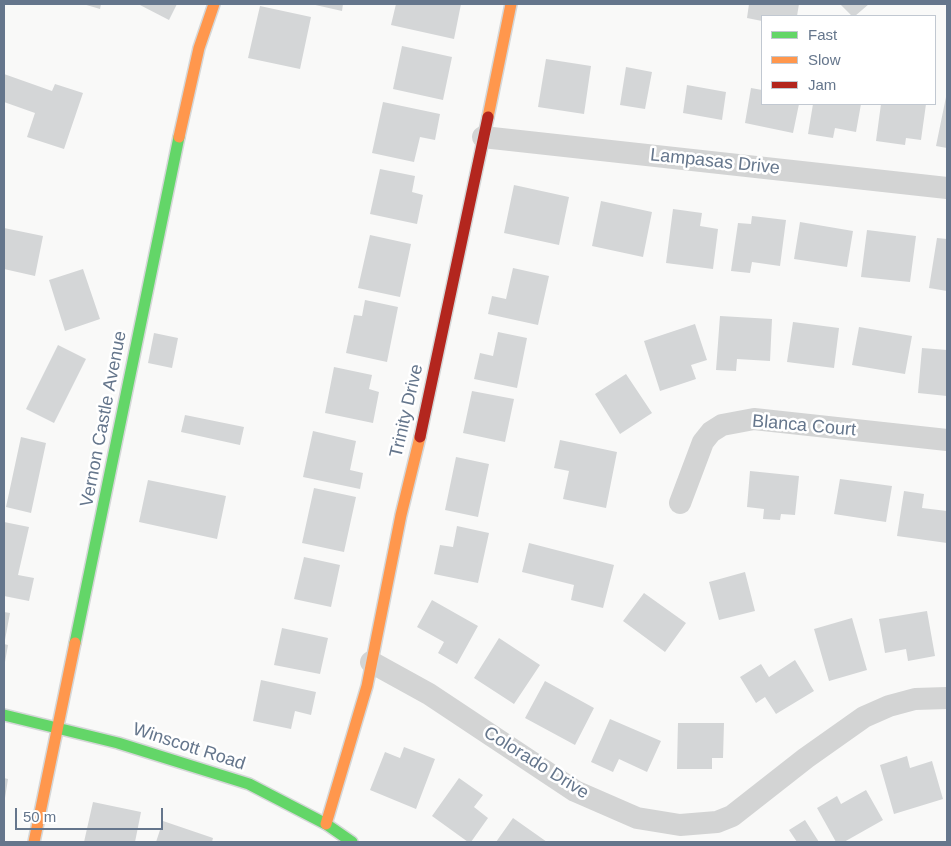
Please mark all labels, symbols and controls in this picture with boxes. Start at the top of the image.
legend [761,15,936,105]
text: Fast [808,26,837,43]
text: Slow [808,51,841,68]
text: Jam [808,76,836,93]
street label: Lampasas Drive [649,144,781,180]
street label: Vernon Castle Avenue [76,329,132,509]
street label: Trinity Drive [386,362,428,460]
street label: Blanca Court [751,411,857,441]
street label: Winscott Road [130,719,248,775]
street label: Colorado Drive [479,722,593,804]
scale bar [18,798,165,830]
text: 50 m [23,808,56,825]

